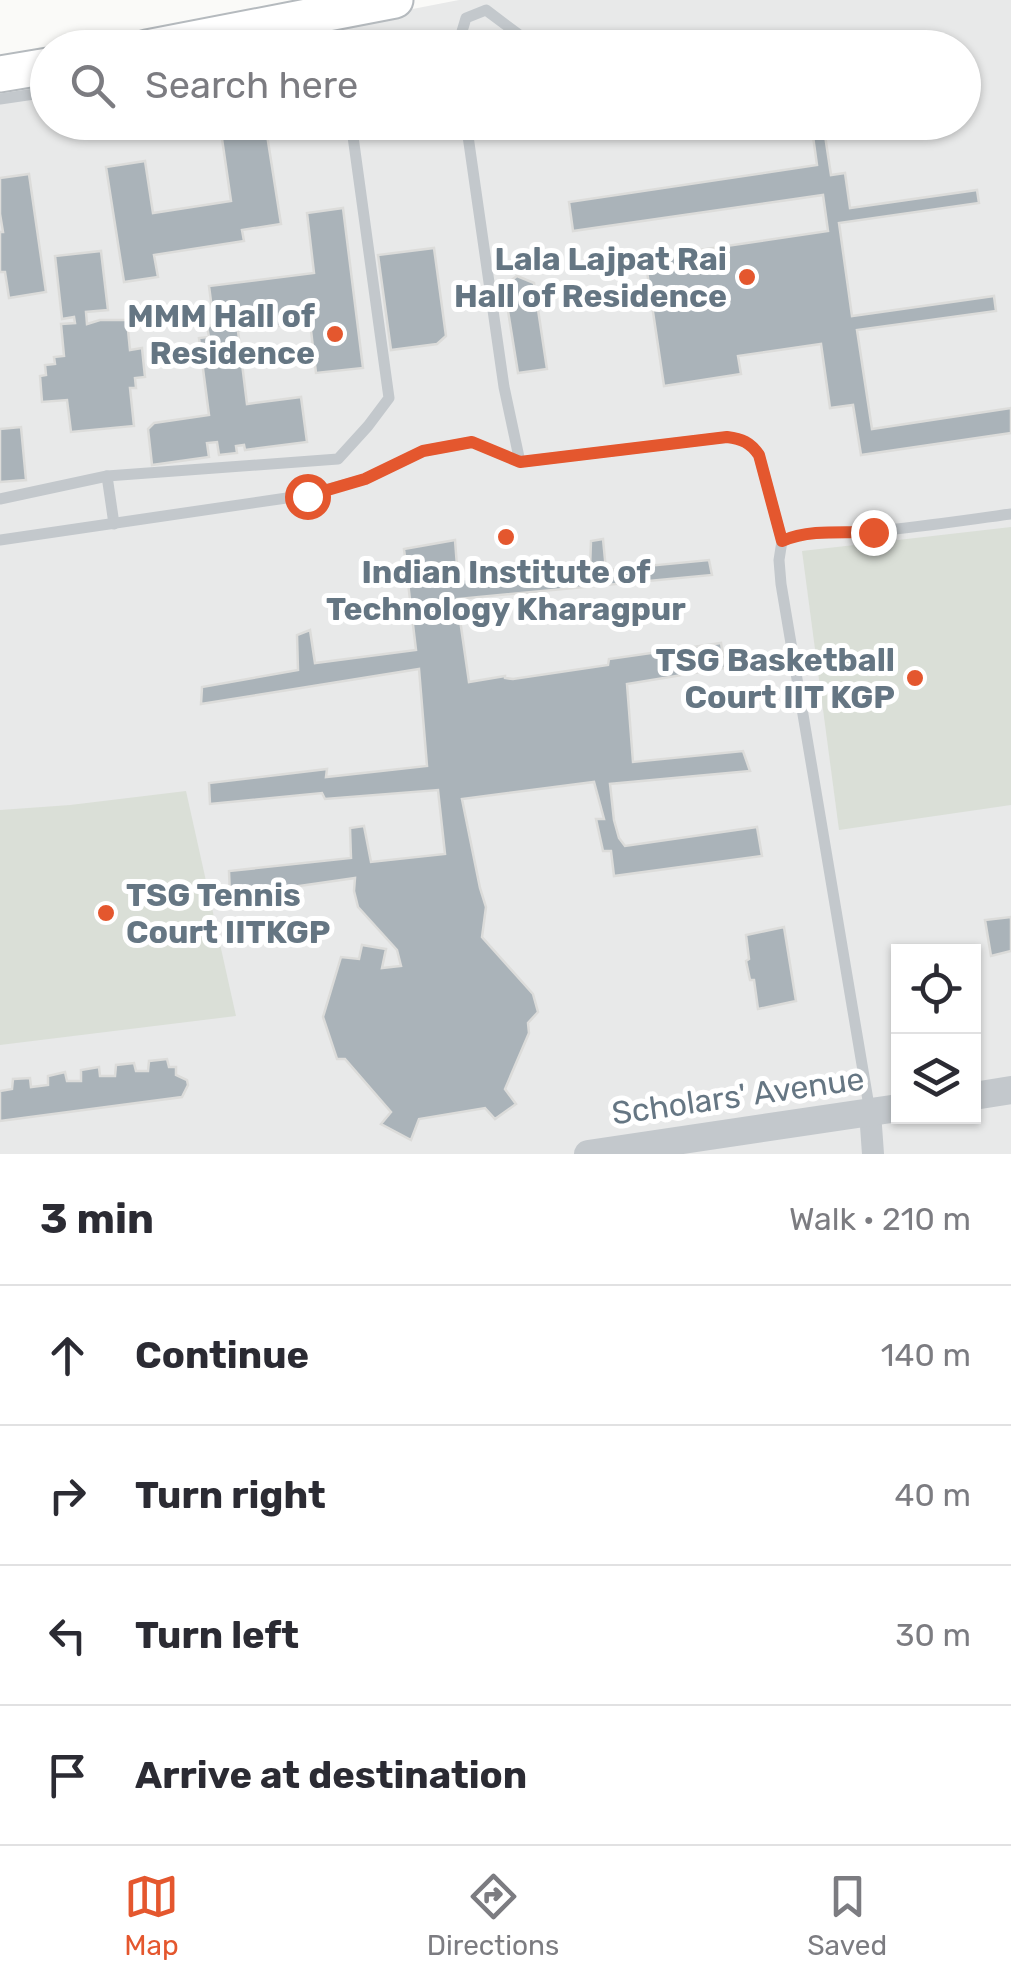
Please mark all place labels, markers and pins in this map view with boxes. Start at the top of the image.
place label: Lala Lajpat Rai Hall of Residence [454,240,727,315]
marker: Lala Lajpat Rai Hall of Residence [736,266,758,288]
place label: MMM Hall of Residence [127,297,316,372]
marker: MMM Hall of Residence [324,323,346,345]
marker: Indian Institute of Technology Kharagpur [495,526,517,548]
place label: Indian Institute of Technology Kharagpur [326,553,686,628]
place label: TSG Basketball Court IIT KGP [655,641,895,716]
marker: TSG Basketball Court IIT KGP [904,667,926,689]
place label: TSG Tennis Court IITKGP [126,876,330,951]
marker: TSG Tennis Court IITKGP [95,902,117,924]

